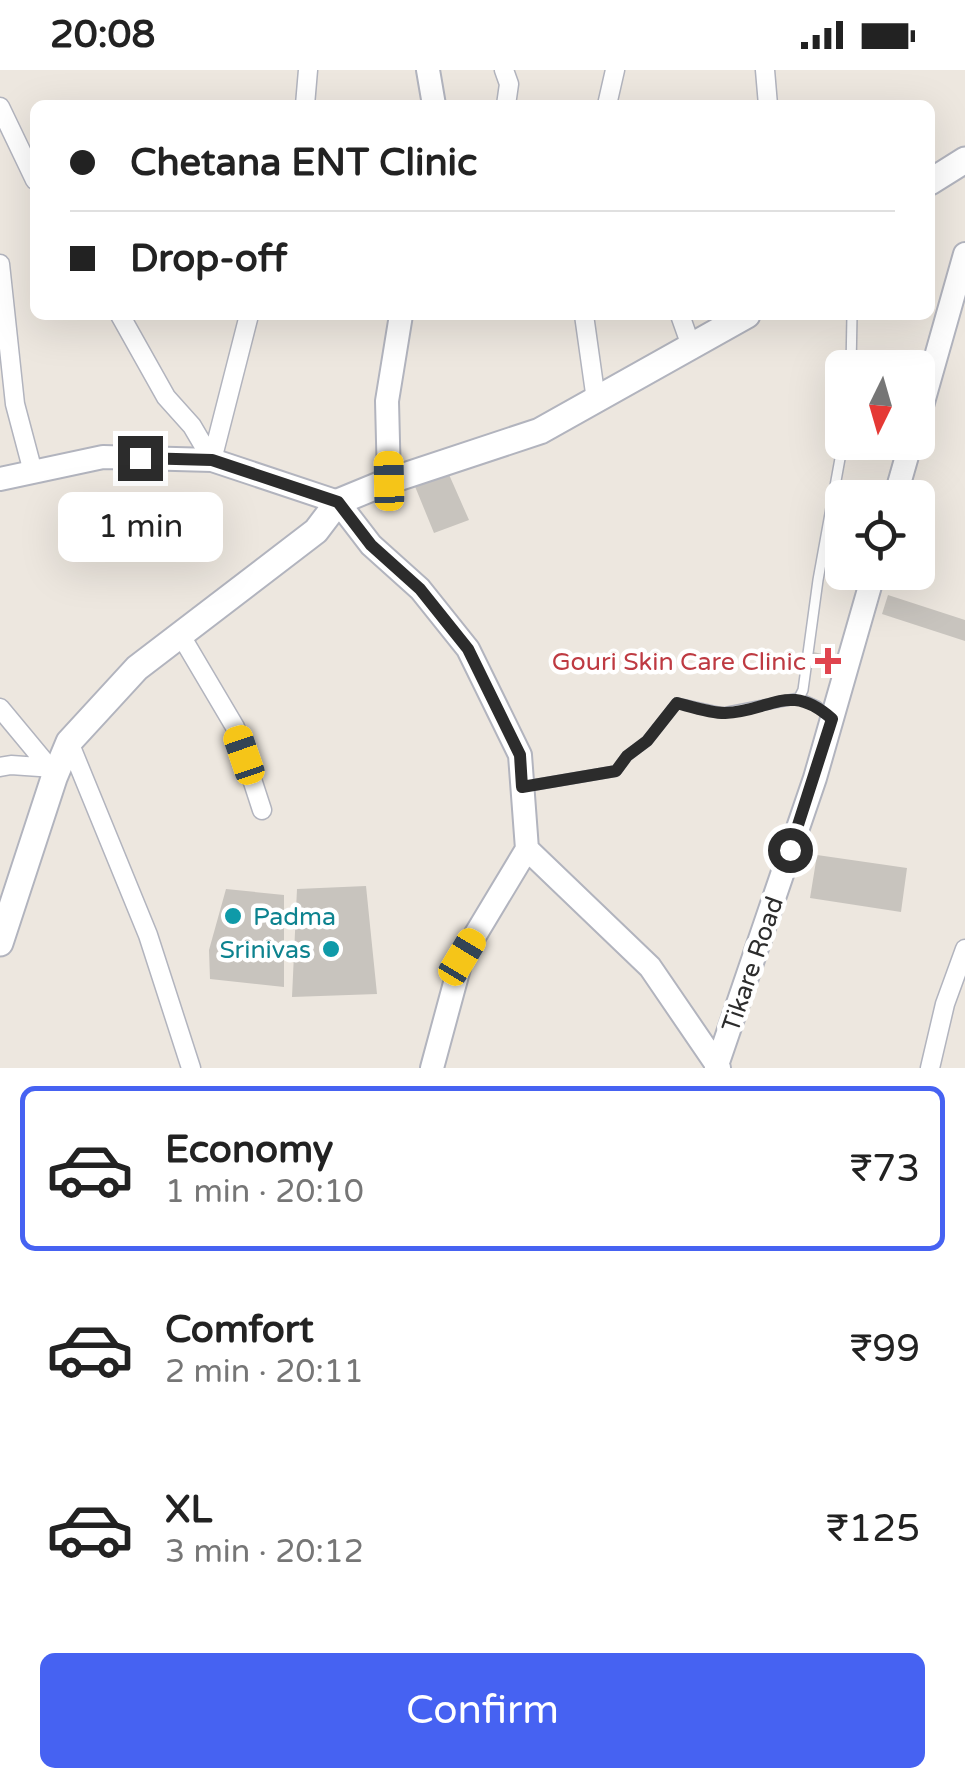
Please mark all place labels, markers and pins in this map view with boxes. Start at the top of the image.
place label: Gouri Skin Care Clinic [552,647,806,677]
marker: Gouri Skin Care Clinic [815,648,841,674]
place label: Padma [253,902,336,932]
marker: Padma [222,905,244,927]
place label: Srinivas [219,935,311,965]
marker: Srinivas [320,938,342,960]

